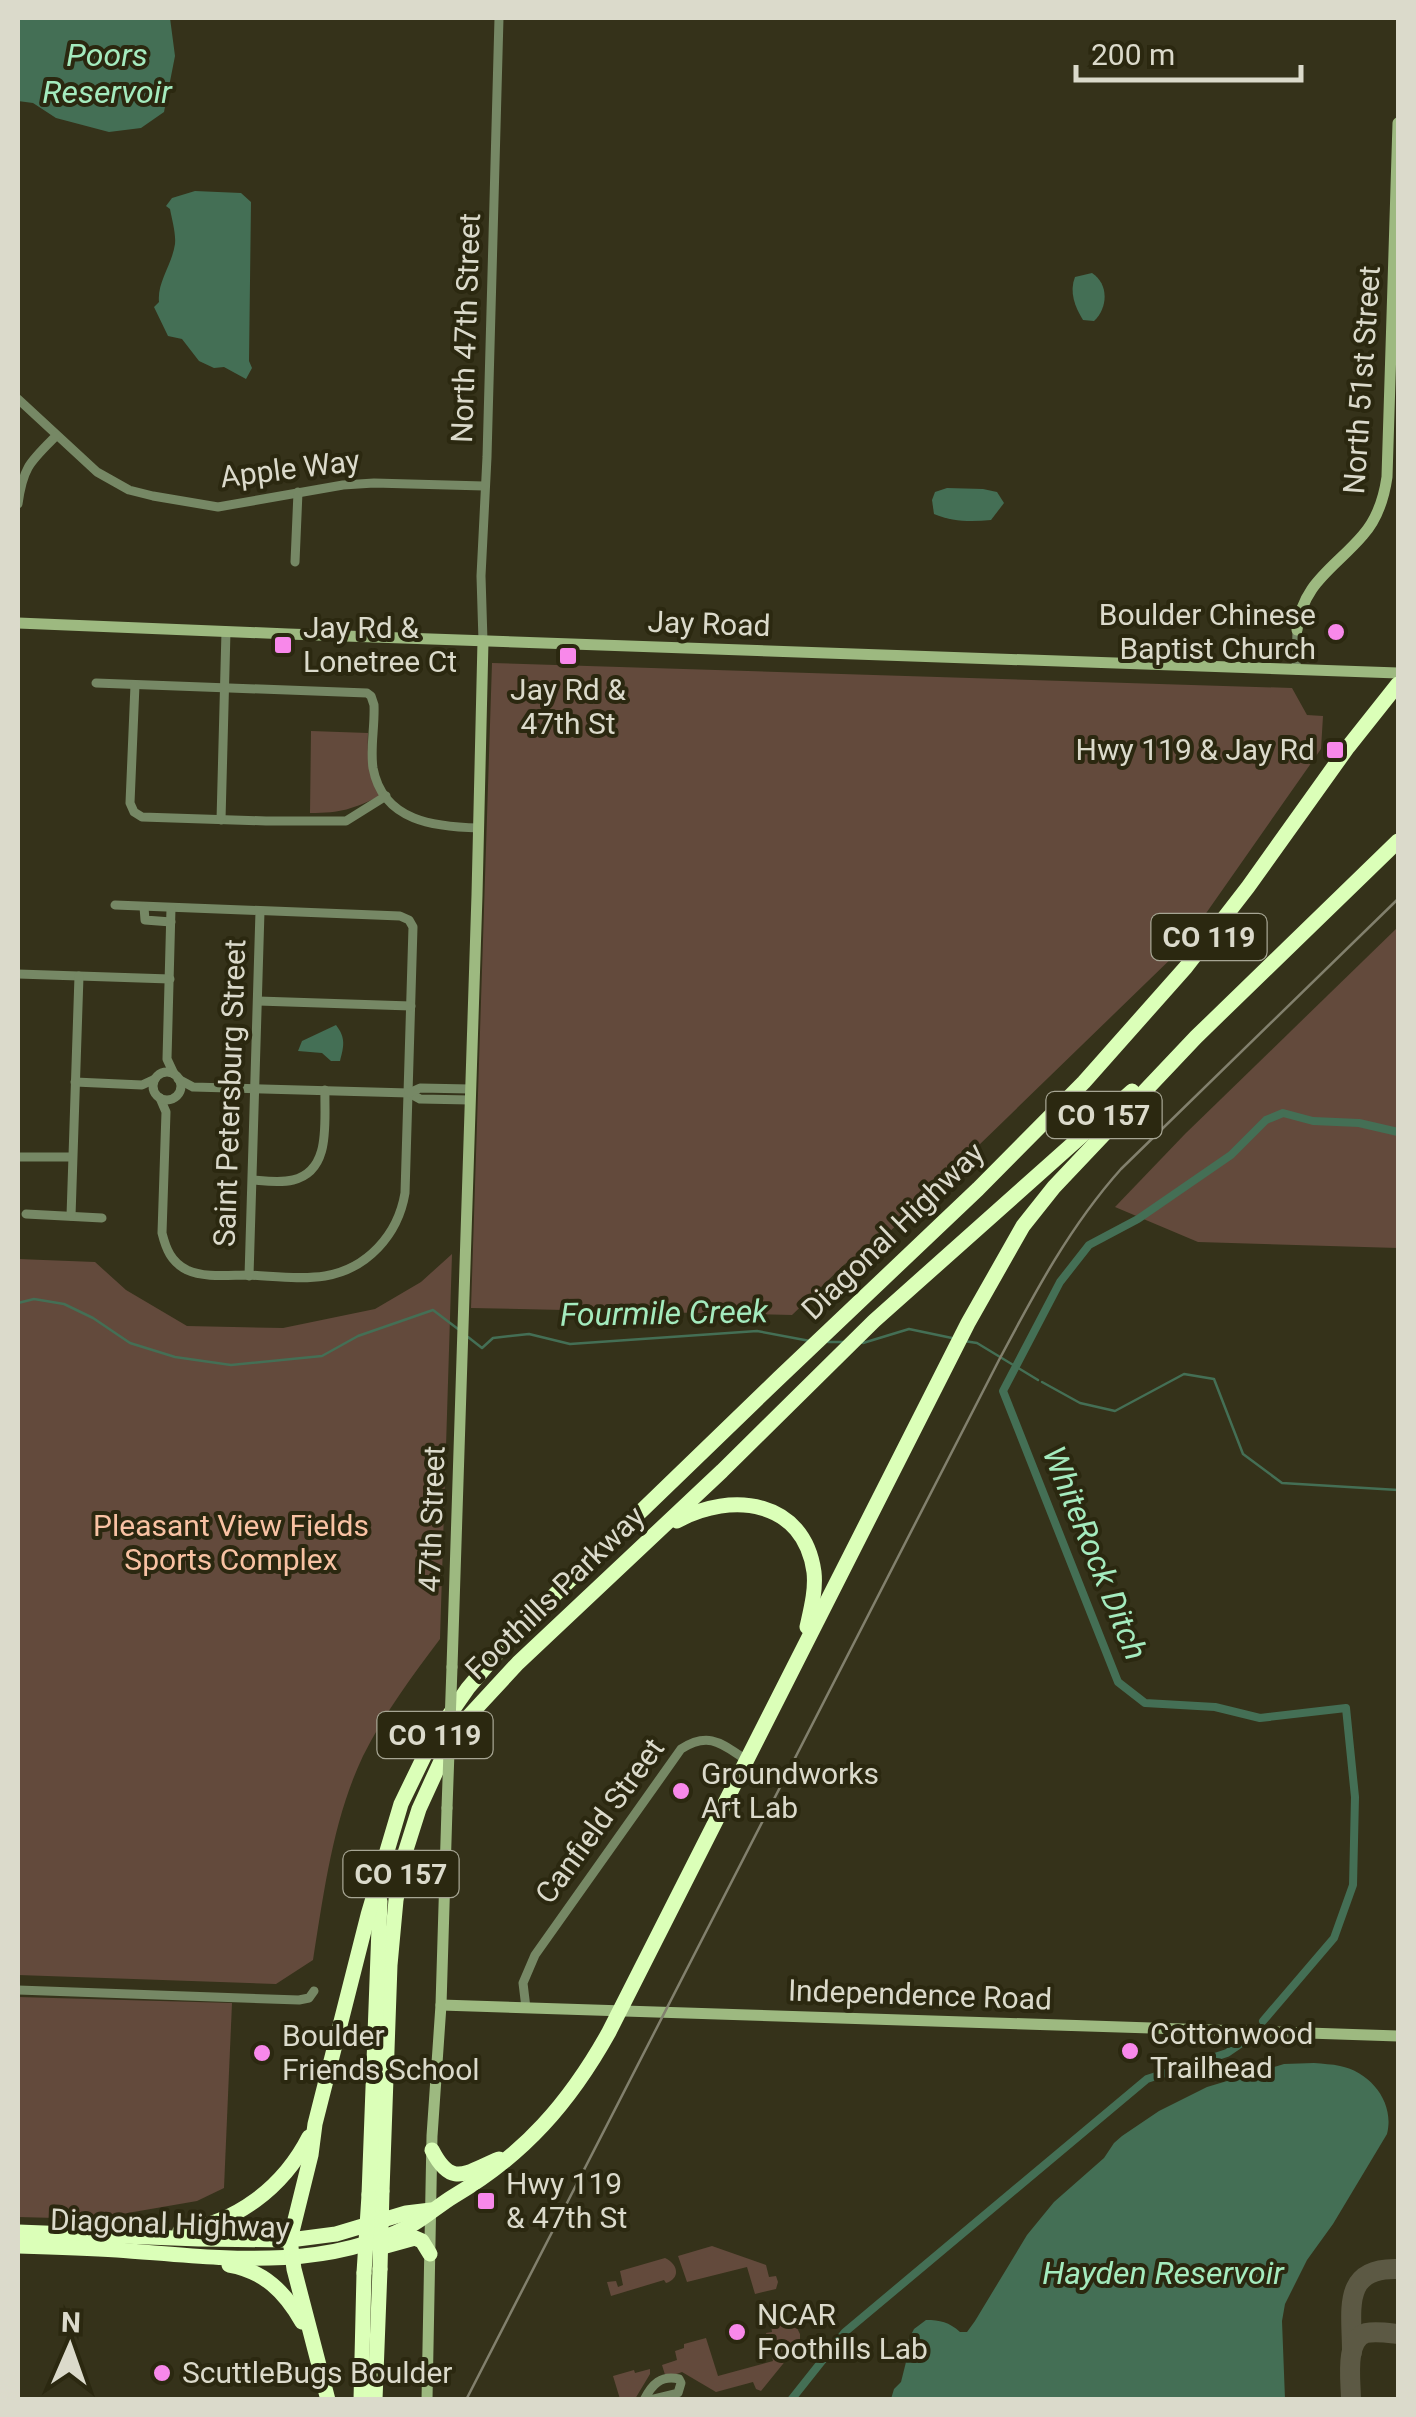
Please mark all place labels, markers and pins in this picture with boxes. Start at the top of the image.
place label: Boulder Chinese Baptist Church [1099,597,1316,666]
place label: Jay Rd & Lonetree Ct [303,610,457,679]
marker: Boulder Chinese Baptist Church [1325,621,1347,643]
marker: Jay Rd & Lonetree Ct [272,634,294,656]
marker: Jay Rd & 47th St [557,645,579,667]
place label: Jay Rd & 47th St [510,672,626,741]
place label: Hwy 119 & Jay Rd [1076,732,1315,767]
marker: Hwy 119 & Jay Rd [1324,739,1346,761]
place label: Groundworks Art Lab [701,1756,879,1825]
marker: Groundworks Art Lab [670,1780,692,1802]
place label: Cottonwood Trailhead [1150,2016,1313,2085]
place label: Boulder Friends School [282,2018,480,2087]
marker: Cottonwood Trailhead [1119,2040,1141,2062]
marker: Boulder Friends School [251,2042,273,2064]
place label: Hwy 119 & 47th St [506,2166,627,2235]
marker: Hwy 119 & 47th St [475,2190,497,2212]
place label: NCAR Foothills Lab [757,2297,928,2366]
marker: NCAR Foothills Lab [726,2321,748,2343]
place label: ScuttleBugs Boulder [182,2355,453,2390]
marker: ScuttleBugs Boulder [151,2362,173,2384]

